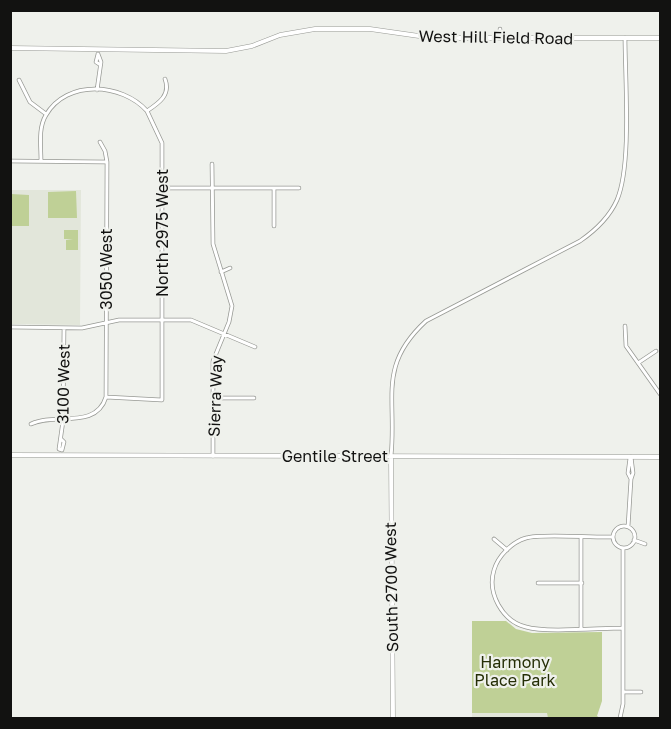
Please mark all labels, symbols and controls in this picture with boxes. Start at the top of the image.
street label: West Hill Field Road [419,26,573,48]
street label: North 2975 West [152,169,172,297]
street label: 3050 West [96,228,116,310]
street label: 3100 West [52,344,74,424]
street label: Sierra Way [204,355,226,437]
street label: Gentile Street [282,446,388,466]
street label: South 2700 West [380,522,402,652]
park label: Harmony Place Park [474,652,556,690]

